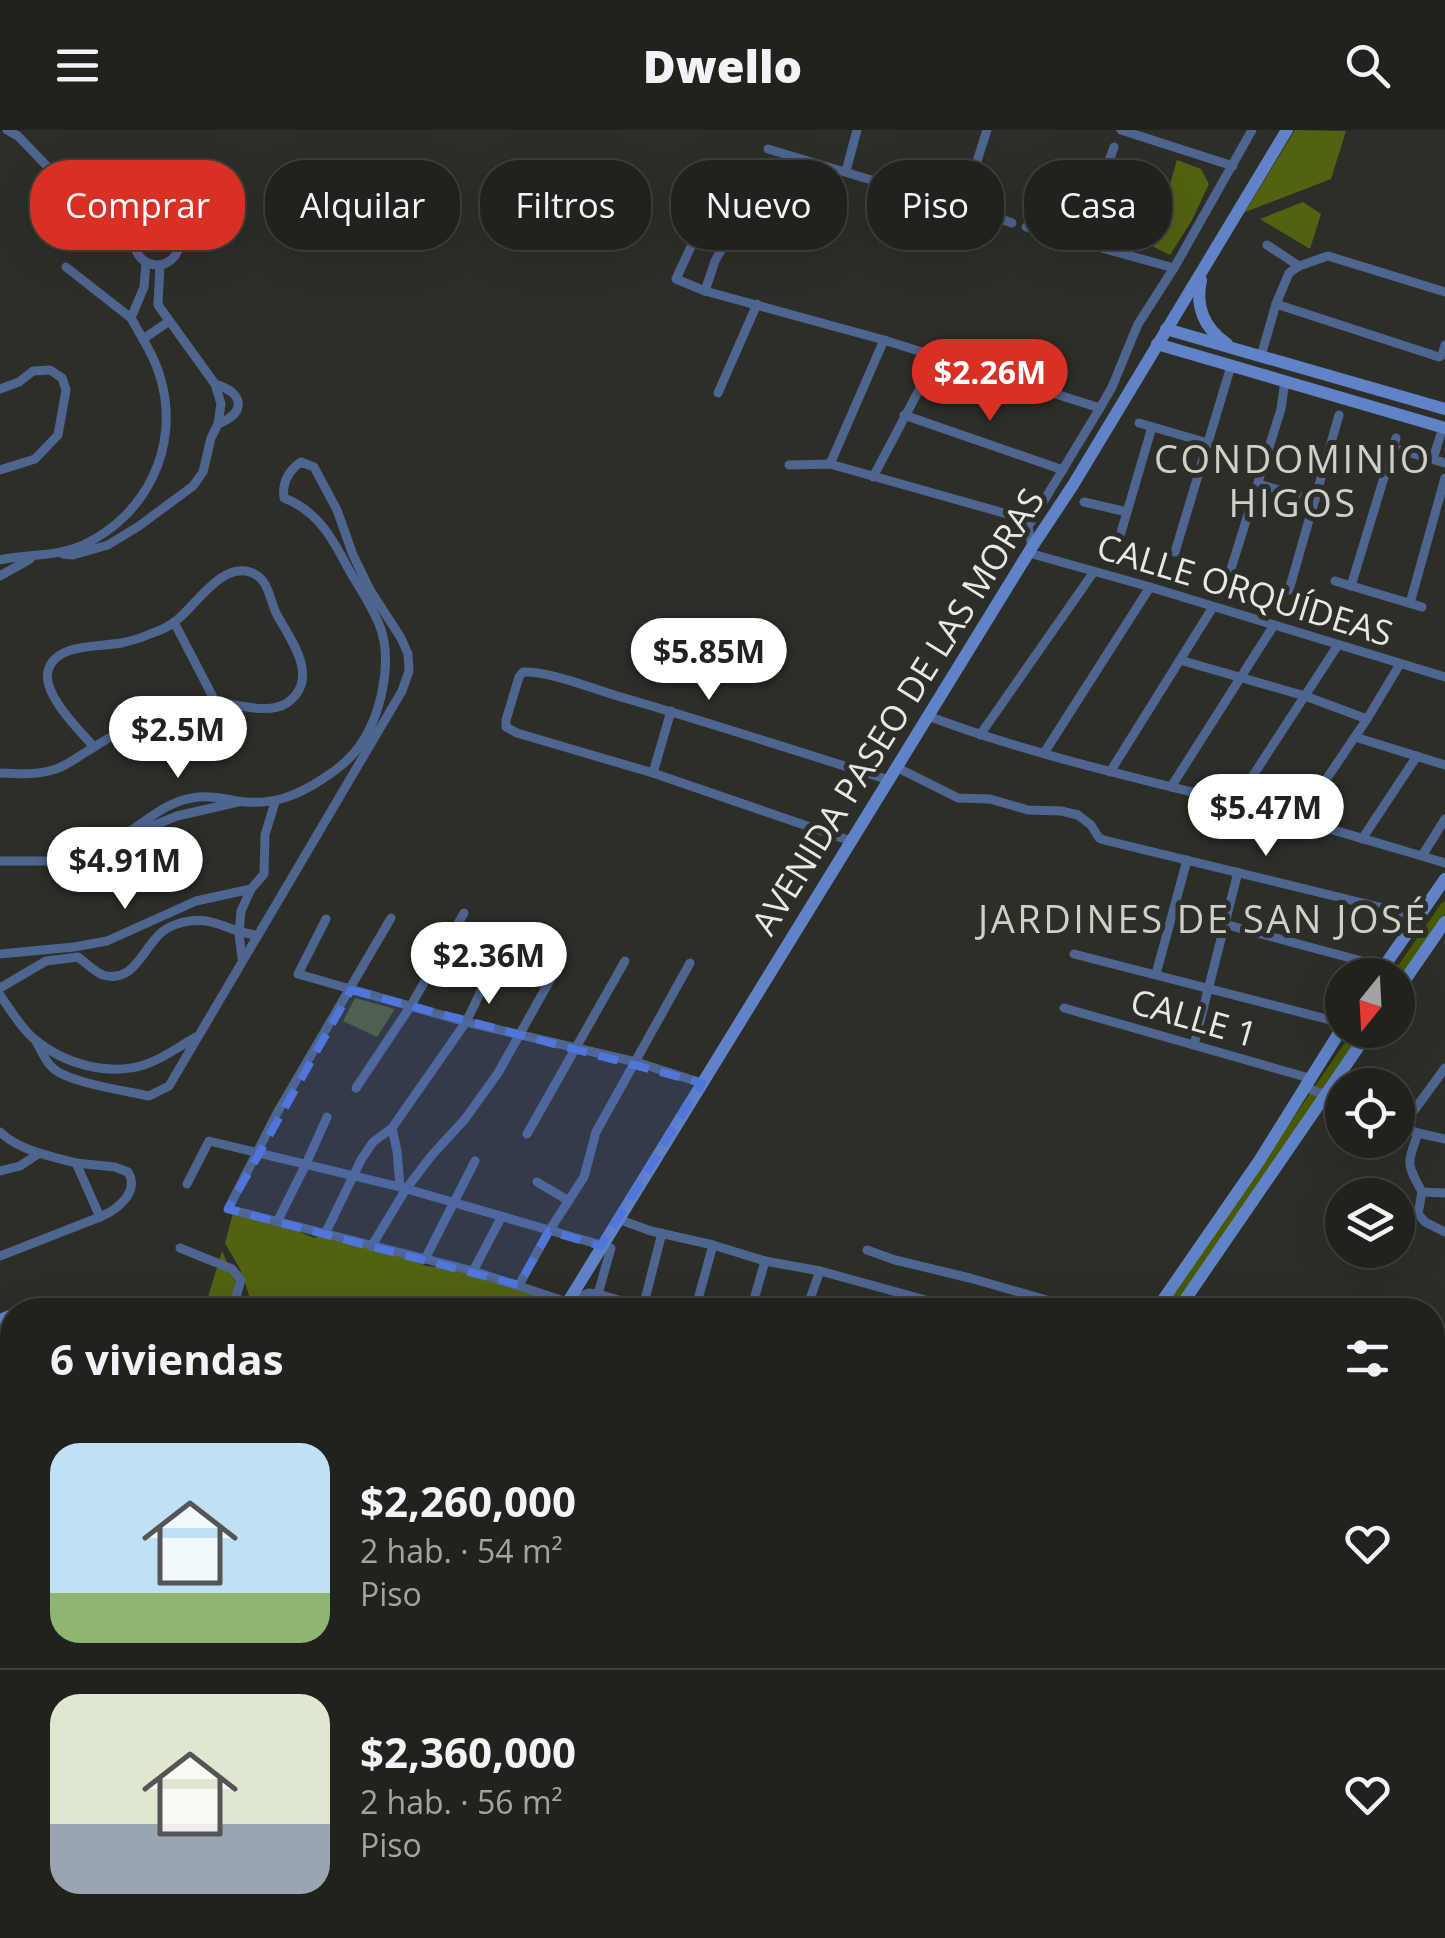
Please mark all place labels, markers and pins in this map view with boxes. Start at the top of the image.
pin: $2.26M [909,339,1071,424]
pin: $5.85M [628,618,790,703]
pin: $2.5M [108,696,248,781]
pin: $5.47M [1185,774,1347,859]
pin: $4.91M [44,827,206,912]
pin: $2.36M [408,922,570,1007]

